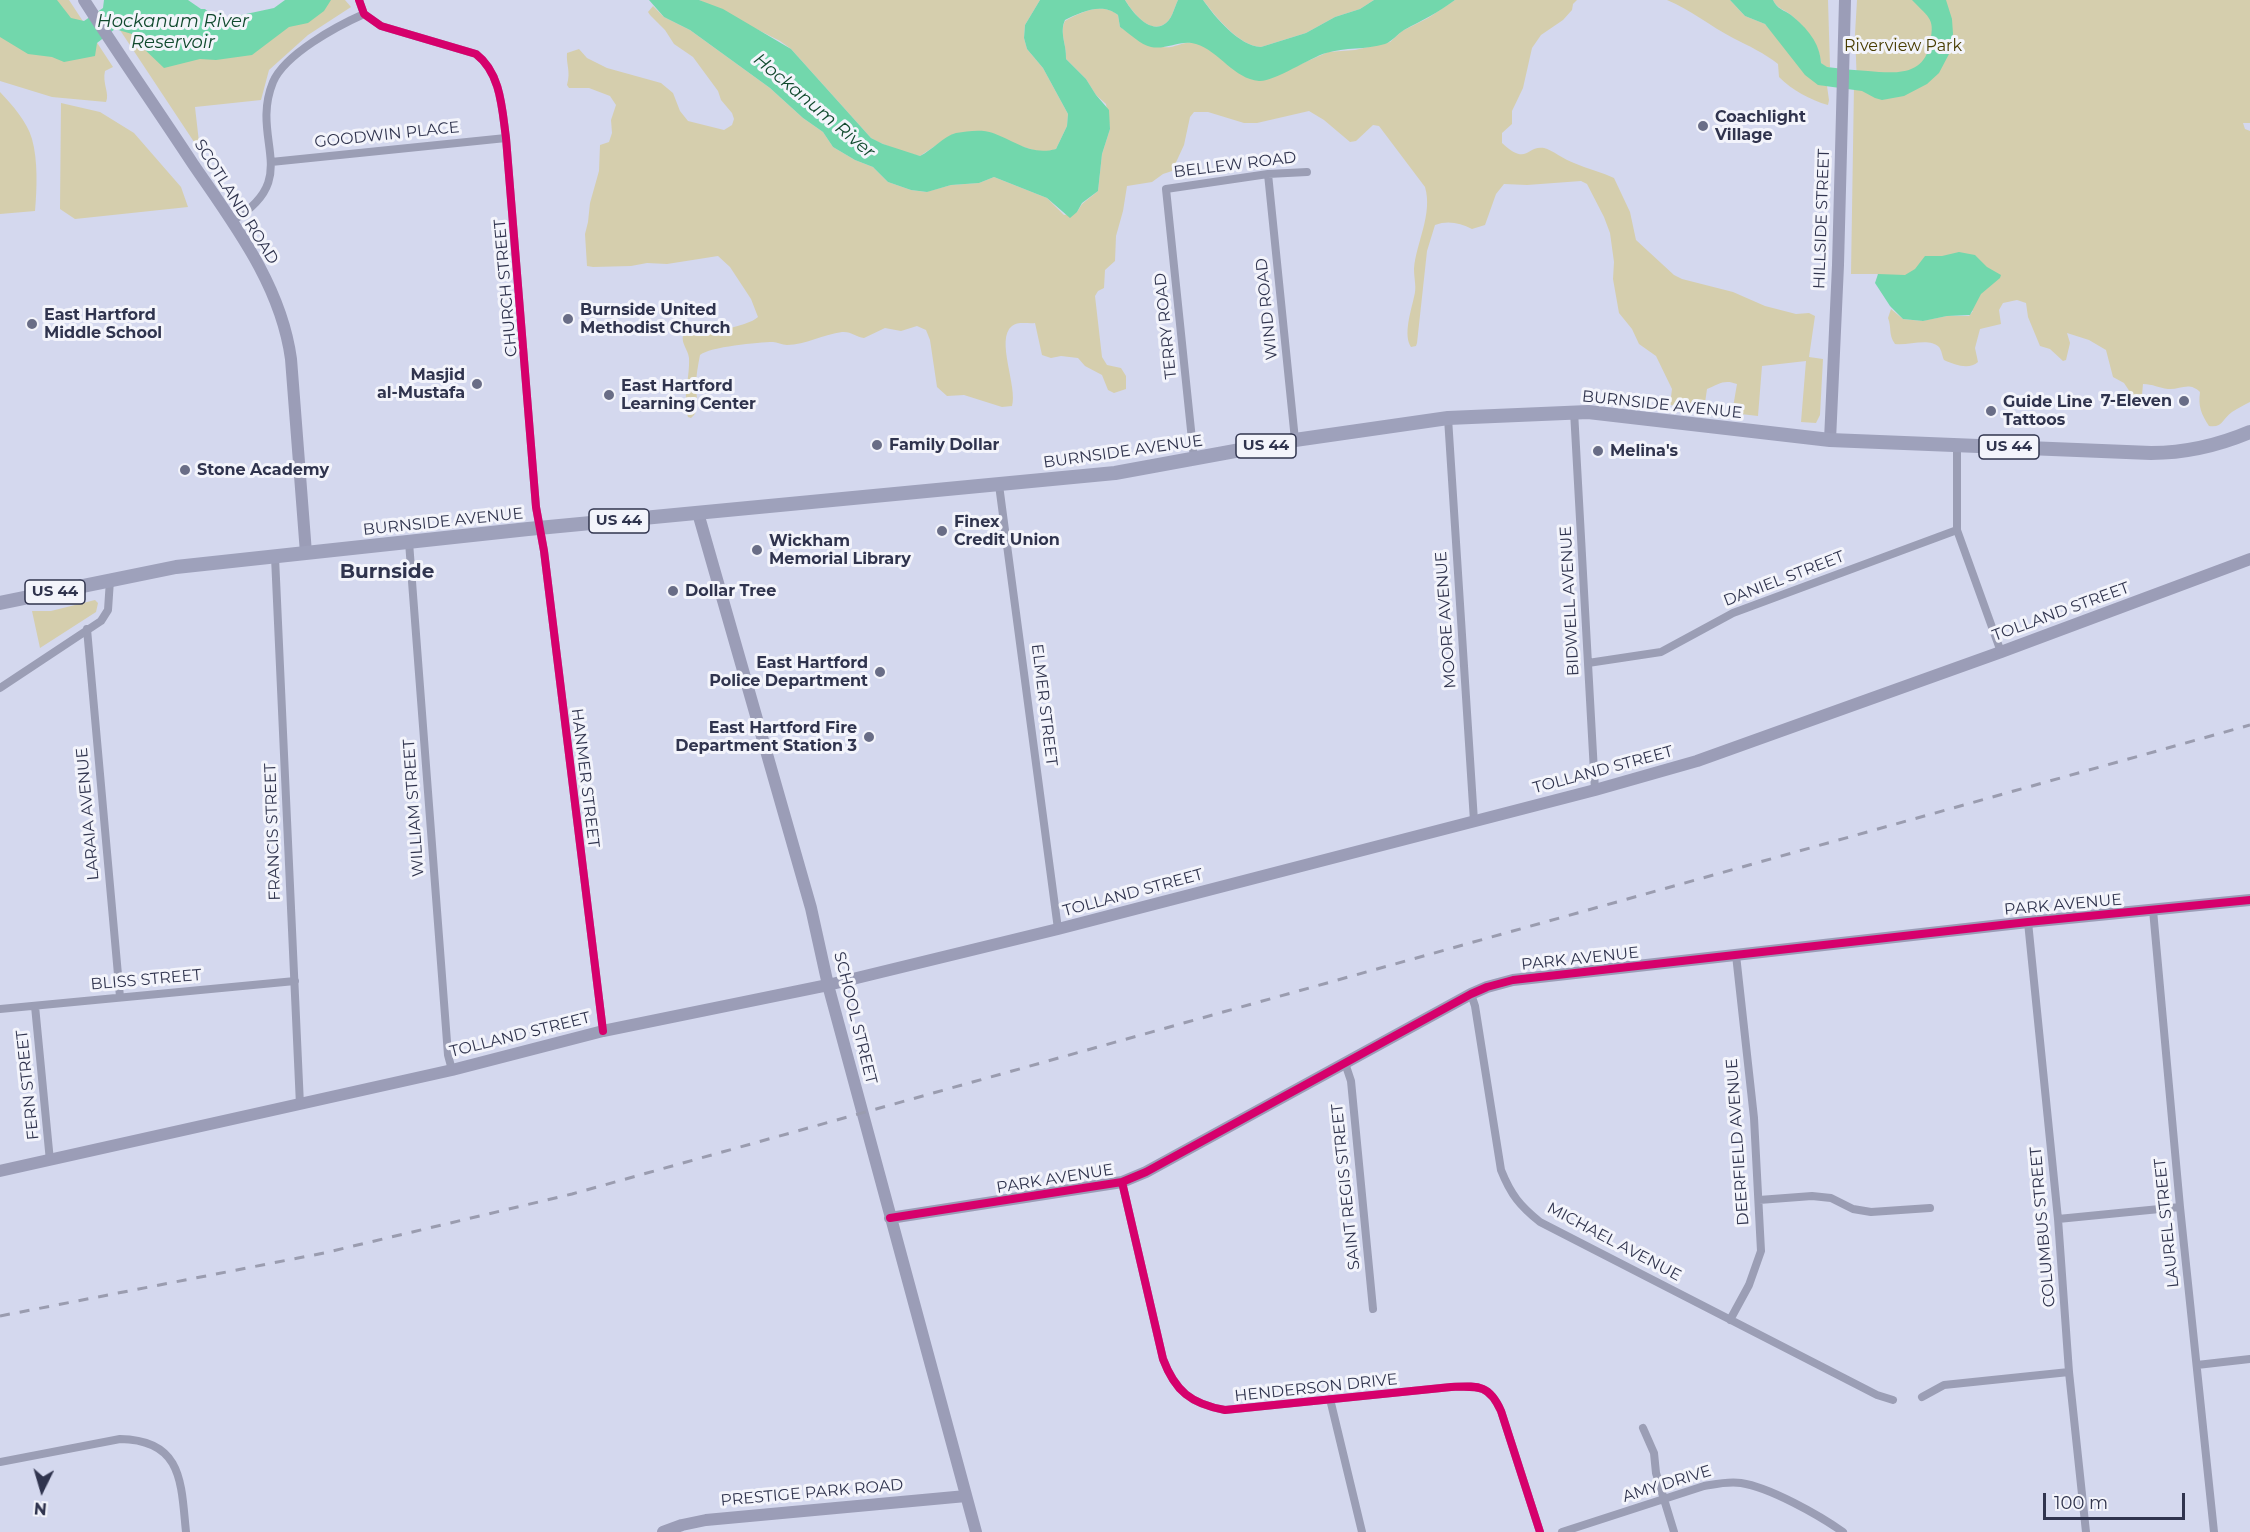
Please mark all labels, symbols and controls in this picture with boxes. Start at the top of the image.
water label: Hockanum River Reservoir [97,11,249,54]
park label: Riverview Park [1844,36,1962,56]
water label: Hockanum River [749,49,879,163]
place label: Coachlight Village [1715,107,1806,145]
street label: GOODWIN PLACE [314,118,460,152]
marker: Coachlight Village [1696,119,1710,133]
street label: SCOTLAND ROAD [190,136,282,268]
street label: BELLEW ROAD [1172,148,1298,182]
street label: HILLSIDE STREET [1810,149,1834,289]
street label: CHURCH STREET [490,218,522,358]
street label: WIND ROAD [1252,257,1282,361]
street label: TERRY ROAD [1151,272,1181,380]
place label: Burnside United Methodist Church [580,300,731,338]
place label: East Hartford Middle School [44,305,162,343]
marker: Burnside United Methodist Church [561,312,575,326]
marker: East Hartford Middle School [25,317,39,331]
place label: Masjid al-Mustafa [377,365,465,403]
place label: East Hartford Learning Center [621,376,756,414]
marker: Masjid al-Mustafa [470,377,484,391]
street label: BURNSIDE AVENUE [1581,387,1743,423]
marker: East Hartford Learning Center [602,388,616,402]
place label: 7-Eleven [2101,391,2172,411]
place label: Guide Line Tattoos [2003,392,2093,430]
marker: 7-Eleven [2177,394,2191,408]
marker: Guide Line Tattoos [1984,404,1998,418]
street label: BURNSIDE AVENUE [1042,431,1204,473]
road number: US 44 [1236,434,1296,458]
place label: Family Dollar [889,435,999,455]
road number: US 44 [1979,435,2039,459]
marker: Family Dollar [870,438,884,452]
place label: Melina's [1610,441,1678,461]
marker: Melina's [1591,444,1605,458]
place label: Stone Academy [197,460,329,480]
marker: Stone Academy [178,463,192,477]
street label: BURNSIDE AVENUE [362,504,524,540]
road number: US 44 [589,509,649,533]
place label: Finex Credit Union [954,512,1060,550]
marker: Finex Credit Union [935,524,949,538]
street label: BIDWELL AVENUE [1556,526,1584,676]
place label: Wickham Memorial Library [769,531,911,569]
marker: Wickham Memorial Library [750,543,764,557]
street label: DANIEL STREET [1721,547,1847,611]
street label: MOORE AVENUE [1432,551,1460,689]
district label: Burnside [340,560,434,584]
street label: TOLLAND STREET [1990,578,2132,646]
road number: US 44 [25,580,85,604]
place label: Dollar Tree [685,581,776,601]
marker: Dollar Tree [666,584,680,598]
street label: ELMER STREET [1027,643,1061,767]
place label: East Hartford Police Department [709,653,868,691]
marker: East Hartford Police Department [873,665,887,679]
street label: HANMER STREET [567,707,603,849]
place label: East Hartford Fire Department Station 3 [675,718,857,756]
marker: East Hartford Fire Department Station 3 [862,730,876,744]
street label: WILLIAM STREET [400,738,428,878]
street label: TOLLAND STREET [1531,742,1675,798]
street label: LARAIA AVENUE [73,747,103,881]
street label: FRANCIS STREET [261,763,285,901]
street label: TOLLAND STREET [1061,865,1205,921]
street label: PARK AVENUE [2003,890,2123,920]
street label: PARK AVENUE [1520,943,1640,975]
street label: SCHOOL STREET [829,950,881,1086]
street label: BLISS STREET [90,966,202,994]
street label: TOLLAND STREET [448,1008,592,1062]
street label: FERN STREET [13,1029,43,1141]
street label: DEERFIELD AVENUE [1723,1058,1753,1226]
street label: SAINT REGIS STREET [1328,1103,1364,1271]
street label: COLUMBUS STREET [2026,1146,2060,1308]
street label: LAUREL STREET [2151,1157,2183,1289]
street label: PARK AVENUE [995,1160,1115,1198]
street label: MICHAEL AVENUE [1544,1199,1684,1285]
street label: HENDERSON DRIVE [1234,1370,1398,1406]
north arrow [12,1460,72,1520]
street label: AMY DRIVE [1620,1461,1714,1507]
street label: PRESTIGE PARK ROAD [720,1475,904,1511]
scale bar [2046,1481,2188,1519]
text: 100 m [2054,1492,2108,1514]
text: N [33,1498,48,1518]

